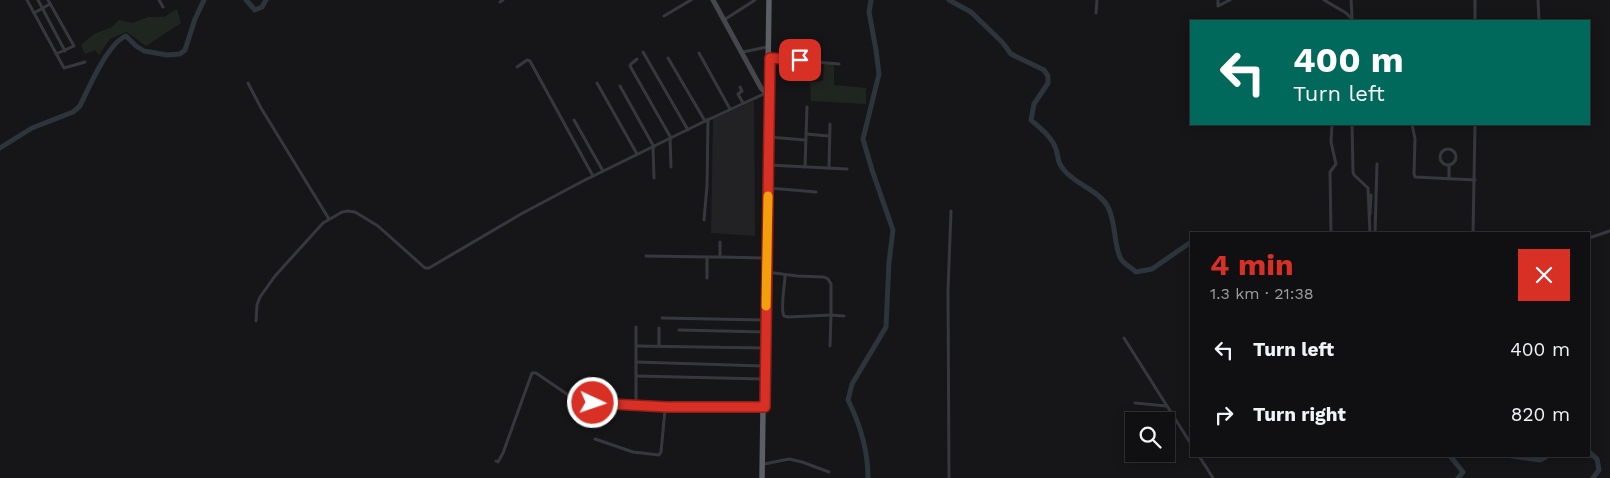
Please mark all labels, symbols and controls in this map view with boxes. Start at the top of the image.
pin [779,39,821,81]
text: 400 m [1293,39,1404,81]
icon: left [1210,40,1275,105]
icon: arrive [786,46,814,74]
text: Turn left [1293,81,1385,106]
text: 4 min [1210,247,1294,282]
button: close [1518,249,1570,301]
text: 1.3 km · 21:38 [1210,284,1314,303]
icon: left [1210,336,1238,364]
text: Turn left [1253,338,1334,361]
text: 400 m [1510,338,1570,361]
position arrow [566,376,618,428]
icon: right [1210,401,1238,429]
text: Turn right [1253,403,1346,426]
text: 820 m [1511,403,1570,426]
map controls [1125,412,1175,462]
button: search [1125,412,1175,462]

